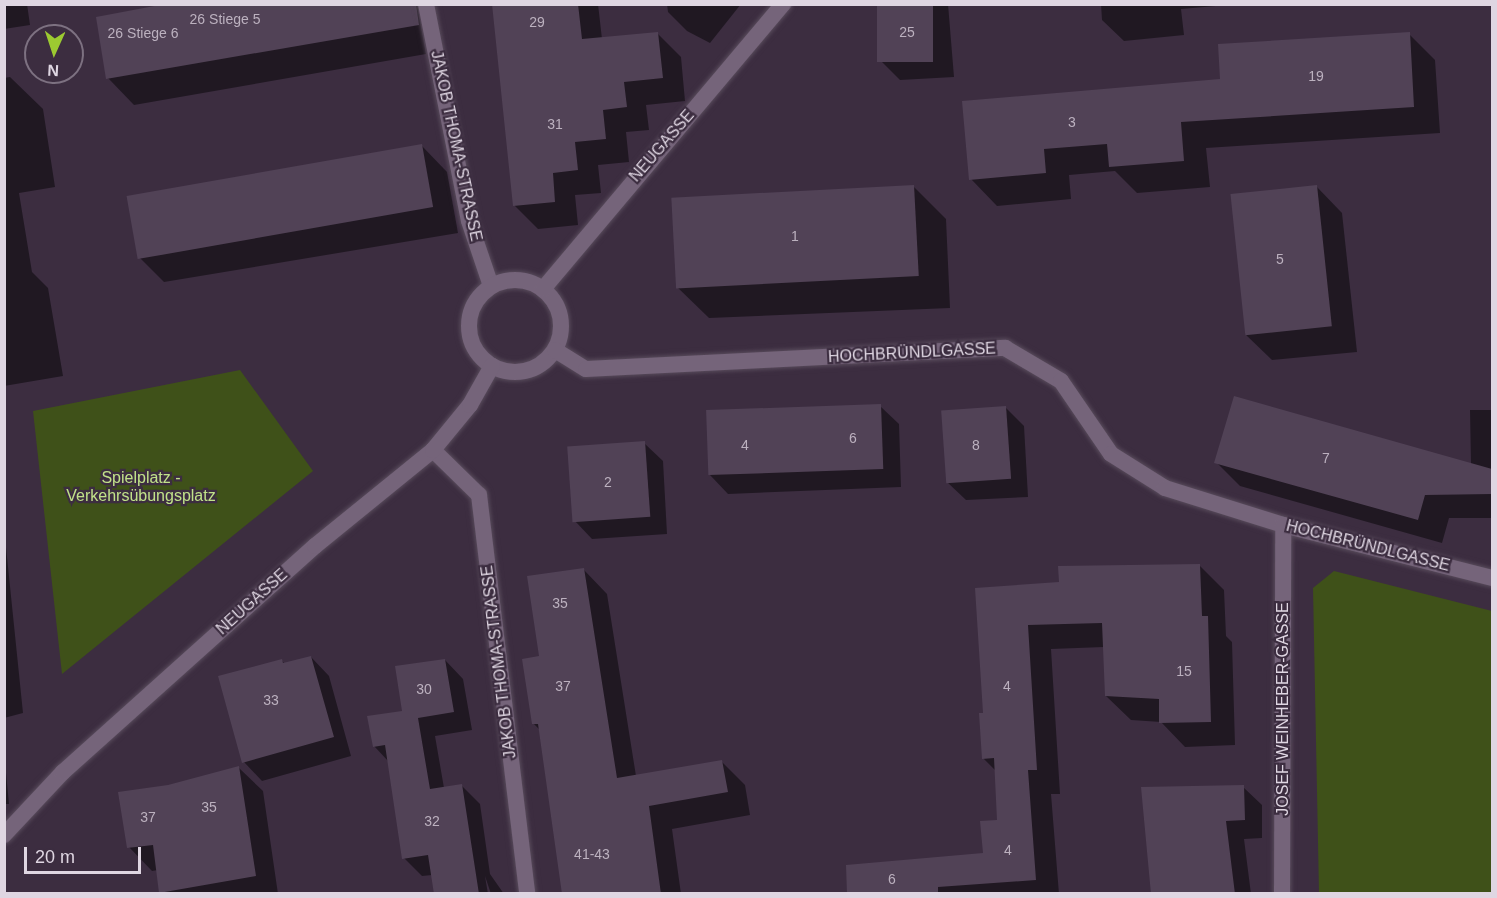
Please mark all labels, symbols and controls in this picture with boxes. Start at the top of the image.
house number: 26 Stiege 5 [190,11,260,27]
house number: 29 [529,14,545,30]
north arrow [24,24,84,84]
house number: 25 [899,24,915,40]
house number: 26 Stiege 6 [108,25,178,41]
street label: JAKOB THOMA-STRASSE [426,49,486,243]
text: N [47,62,59,79]
house number: 19 [1308,68,1324,84]
street label: NEUGASSE [626,106,698,186]
house number: 3 [1068,114,1076,130]
house number: 31 [547,116,563,132]
house number: 1 [791,228,799,244]
house number: 5 [1276,251,1284,267]
street label: HOCHBRÜNDLGASSE [828,339,996,367]
house number: 6 [849,430,857,446]
house number: 4 [741,437,749,453]
house number: 8 [972,437,980,453]
house number: 7 [1322,450,1330,466]
park label: Spielplatz - Verkehrsübungsplatz [66,468,216,506]
house number: 2 [604,474,612,490]
street label: HOCHBRÜNDLGASSE [1284,516,1452,576]
street label: JAKOB THOMA-STRASSE [478,564,520,760]
street label: NEUGASSE [213,565,291,639]
house number: 35 [552,595,568,611]
street label: JOSEF WEINHEBER-GASSE [1273,602,1293,816]
house number: 15 [1176,663,1192,679]
house number: 37 [555,678,571,694]
house number: 4 [1003,678,1011,694]
house number: 30 [416,681,432,697]
house number: 33 [263,692,279,708]
house number: 35 [201,799,217,815]
house number: 37 [140,809,156,825]
house number: 32 [424,813,440,829]
scale bar [27,835,144,873]
house number: 4 [1004,842,1012,858]
house number: 41-43 [574,846,610,862]
text: 20 m [35,847,75,867]
house number: 6 [888,871,896,887]

